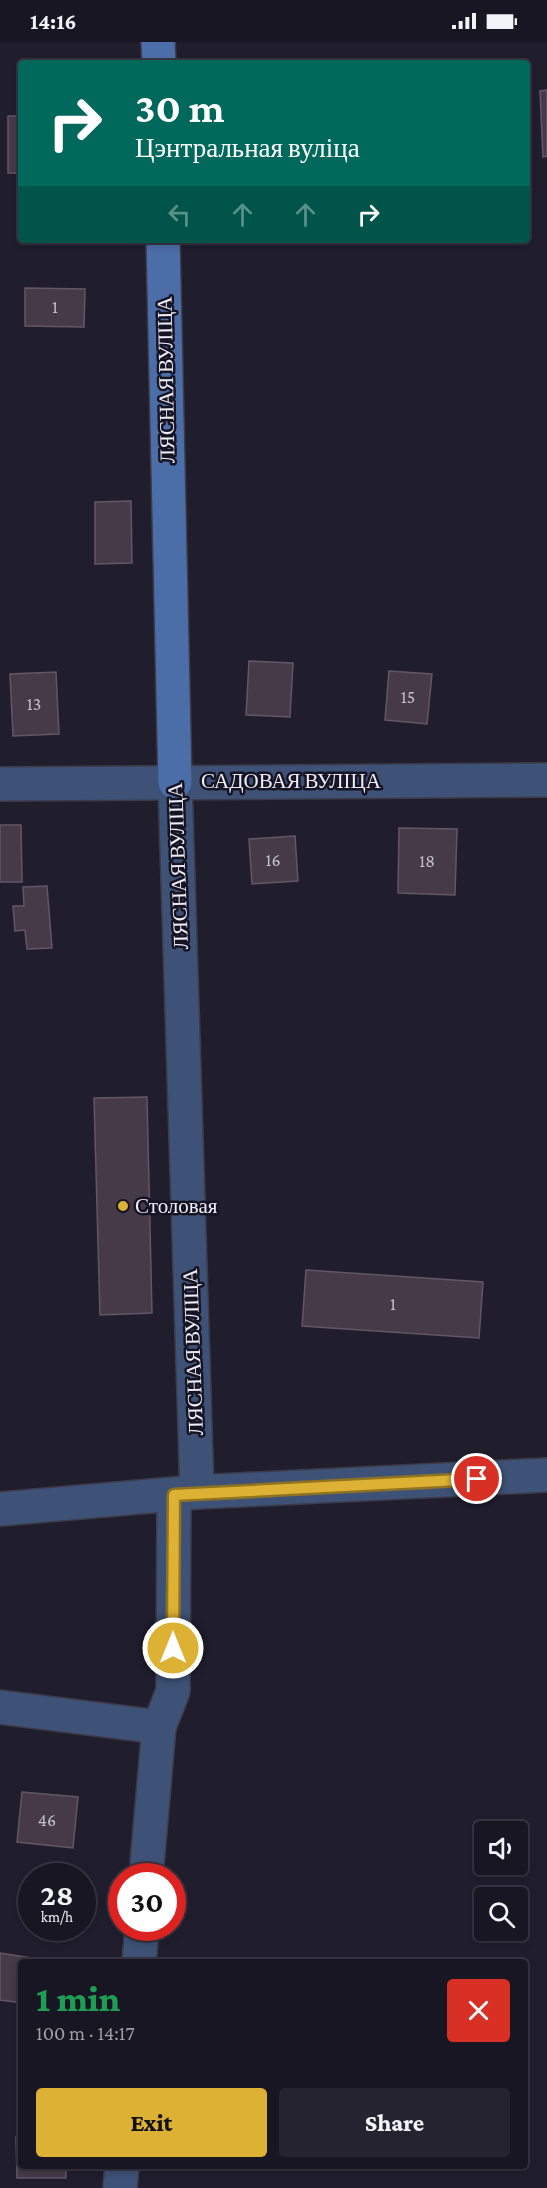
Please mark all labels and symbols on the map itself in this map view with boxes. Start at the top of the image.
street label: ЛЯСНАЯ ВУЛІЦА [153,296,179,464]
house number: 1 [52,297,58,317]
house number: 15 [401,687,415,707]
house number: 13 [27,694,41,714]
street label: САДОВАЯ ВУЛІЦА [201,769,382,793]
street label: ЛЯСНАЯ ВУЛІЦА [163,781,193,950]
house number: 16 [265,850,281,870]
house number: 18 [419,851,435,871]
place label: Столовая [135,1194,218,1218]
marker: Столовая [116,1199,130,1213]
street label: ЛЯСНАЯ ВУЛІЦА [178,1267,208,1436]
house number: 1 [390,1294,396,1314]
pin [451,1453,502,1504]
position arrow [141,1616,205,1680]
house number: 46 [38,1810,56,1830]
speed limit sign: 30 [108,1863,186,1941]

